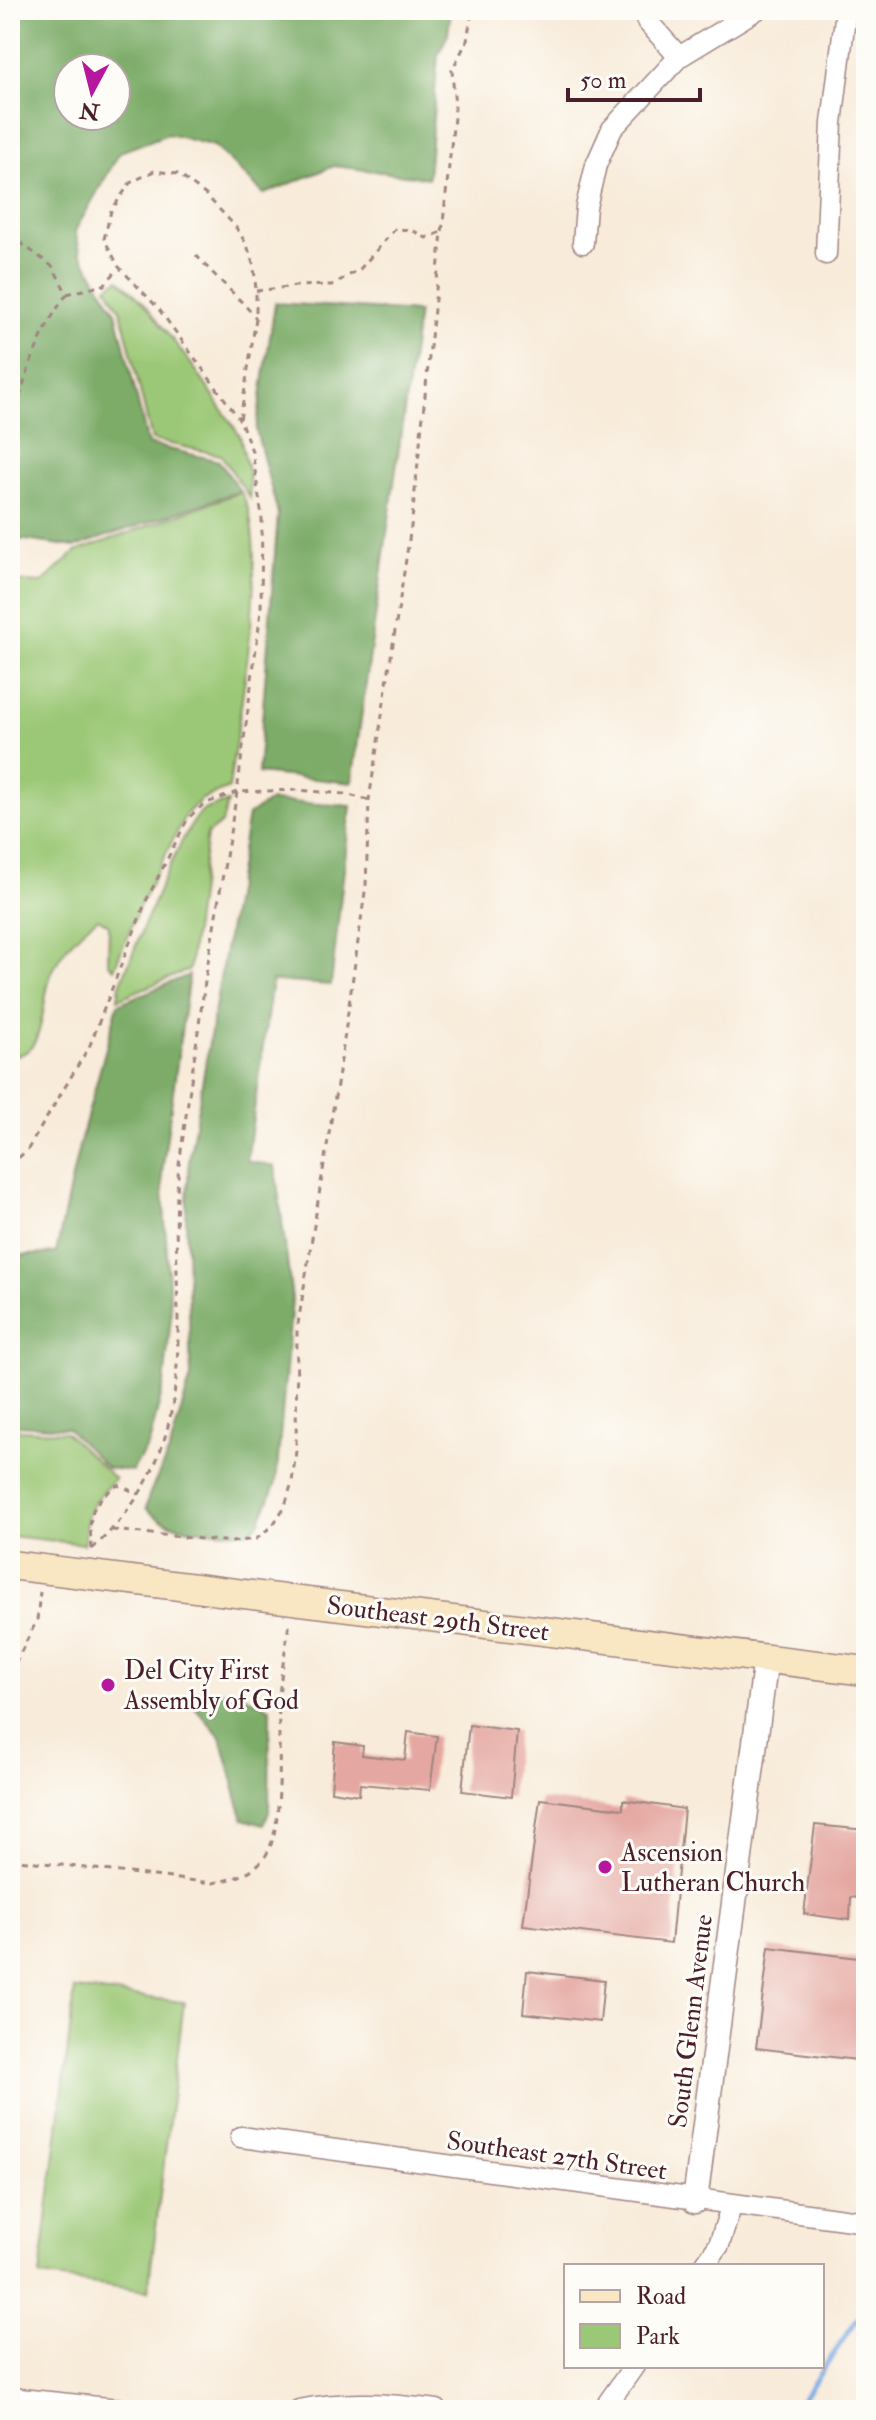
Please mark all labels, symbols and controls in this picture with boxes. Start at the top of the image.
north arrow [52,52,132,132]
scale bar [568,52,700,102]
text: 50 m [580,65,627,96]
text: N [78,96,102,126]
street label: Southeast 29th Street [325,1589,551,1648]
place label: Del City First Assembly of God [123,1655,299,1717]
marker: Del City First Assembly of God [99,1676,117,1694]
place label: Ascension Lutheran Church [620,1837,805,1899]
marker: Ascension Lutheran Church [596,1858,614,1876]
street label: South Glenn Avenue [662,1912,720,2130]
street label: Southeast 27th Street [445,2125,669,2187]
legend [564,2264,824,2368]
text: Road [636,2281,686,2312]
text: Park [636,2321,680,2352]

